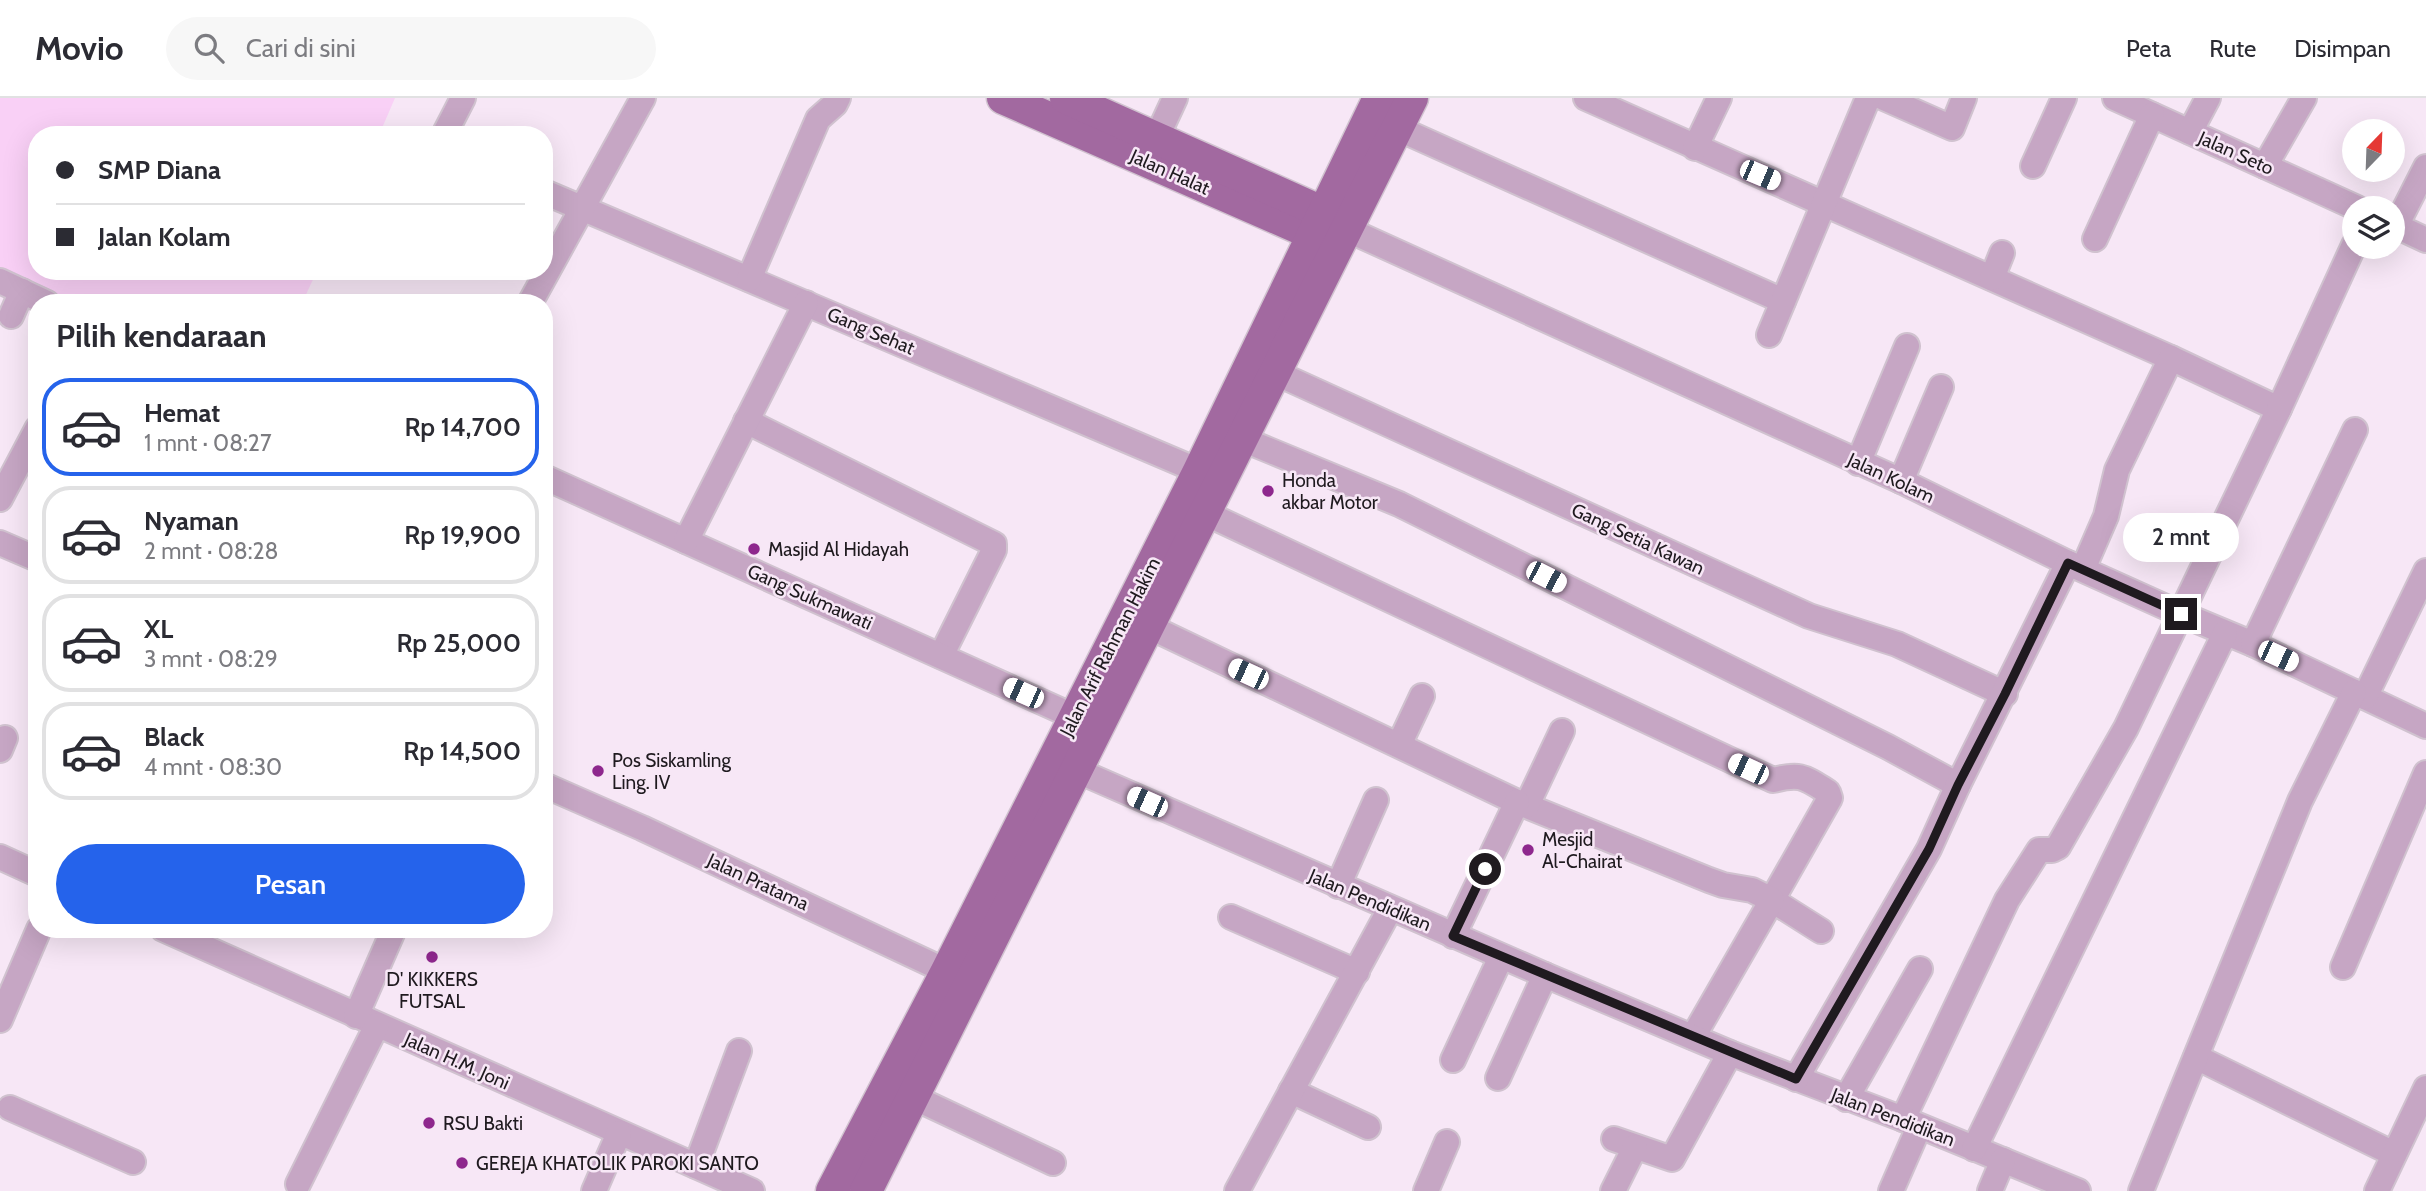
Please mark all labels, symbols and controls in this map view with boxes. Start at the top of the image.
search box [166,17,656,80]
text: Movio [35,28,124,68]
icon: search [190,29,228,67]
text: Cari di sini [246,32,356,64]
text: Peta [2126,34,2171,63]
text: Rute [2209,34,2256,63]
text: Disimpan [2294,34,2391,63]
north arrow [2342,119,2404,182]
map controls [2342,119,2405,259]
street label: Jalan Seto [2194,126,2277,180]
street label: Jalan Halat [1126,144,1214,200]
text: SMP Diana [98,154,221,186]
car [1737,157,1784,193]
button: layers [2342,196,2405,259]
text: Jalan Kolam [98,221,231,253]
street label: Gang Sehat [824,302,919,360]
text: Pilih kendaraan [56,316,267,355]
icon: car [60,396,123,459]
text: Hemat [144,397,220,429]
text: Rp 14,700 [404,411,521,443]
text: 1 mnt · 08:27 [144,429,272,457]
street label: Jalan Kolam [1843,447,1938,508]
place label: Honda akbar Motor [1282,469,1378,514]
marker: Honda akbar Motor [1260,483,1276,499]
street label: Gang Setia Kawan [1568,498,1708,580]
icon: car [60,504,123,567]
text: Nyaman [144,505,239,537]
callout: 2 mnt [2123,512,2239,561]
text: Rp 19,900 [404,519,521,551]
text: 2 mnt [2152,523,2210,551]
text: 2 mnt · 08:28 [144,537,278,565]
place label: Masjid Al Hidayah [768,538,909,561]
marker: Masjid Al Hidayah [746,541,762,557]
street label: Jalan Arif Rahman Hakim [1054,554,1165,741]
car [1523,558,1570,596]
street label: Gang Sukmawati [744,559,876,635]
route end [2165,598,2197,630]
icon: car [60,612,123,675]
text: XL [144,613,173,645]
text: Rp 25,000 [396,627,521,659]
car [2255,638,2302,674]
text: 3 mnt · 08:29 [144,645,278,673]
car [1225,656,1272,692]
car [1000,675,1047,711]
icon: car [60,720,123,783]
text: Black [144,721,204,753]
text: Rp 14,500 [403,735,521,767]
place label: Pos Siskamling Ling. IV [612,749,731,794]
car [1725,751,1772,787]
text: 4 mnt · 08:30 [144,753,282,781]
marker: Pos Siskamling Ling. IV [590,763,606,779]
car [1124,784,1171,820]
place label: Mesjid Al-Chairat [1542,828,1623,873]
marker: Mesjid Al-Chairat [1520,842,1536,858]
button: Pesan [56,844,525,924]
street label: Jalan Pratama [703,848,812,915]
route start [1469,853,1501,885]
street label: Jalan Pendidikan [1304,864,1435,936]
marker: D' KIKKERS FUTSAL [424,949,440,965]
place label: D' KIKKERS FUTSAL [386,968,478,1013]
street label: Jalan H.M. Joni [400,1027,513,1094]
street label: Jalan Pendidikan [1827,1083,1958,1151]
place label: RSU Bakti [443,1112,523,1135]
marker: RSU Bakti [421,1115,437,1131]
place label: GEREJA KHATOLIK PAROKI SANTO [476,1152,759,1175]
marker: GEREJA KHATOLIK PAROKI SANTO [454,1155,470,1171]

